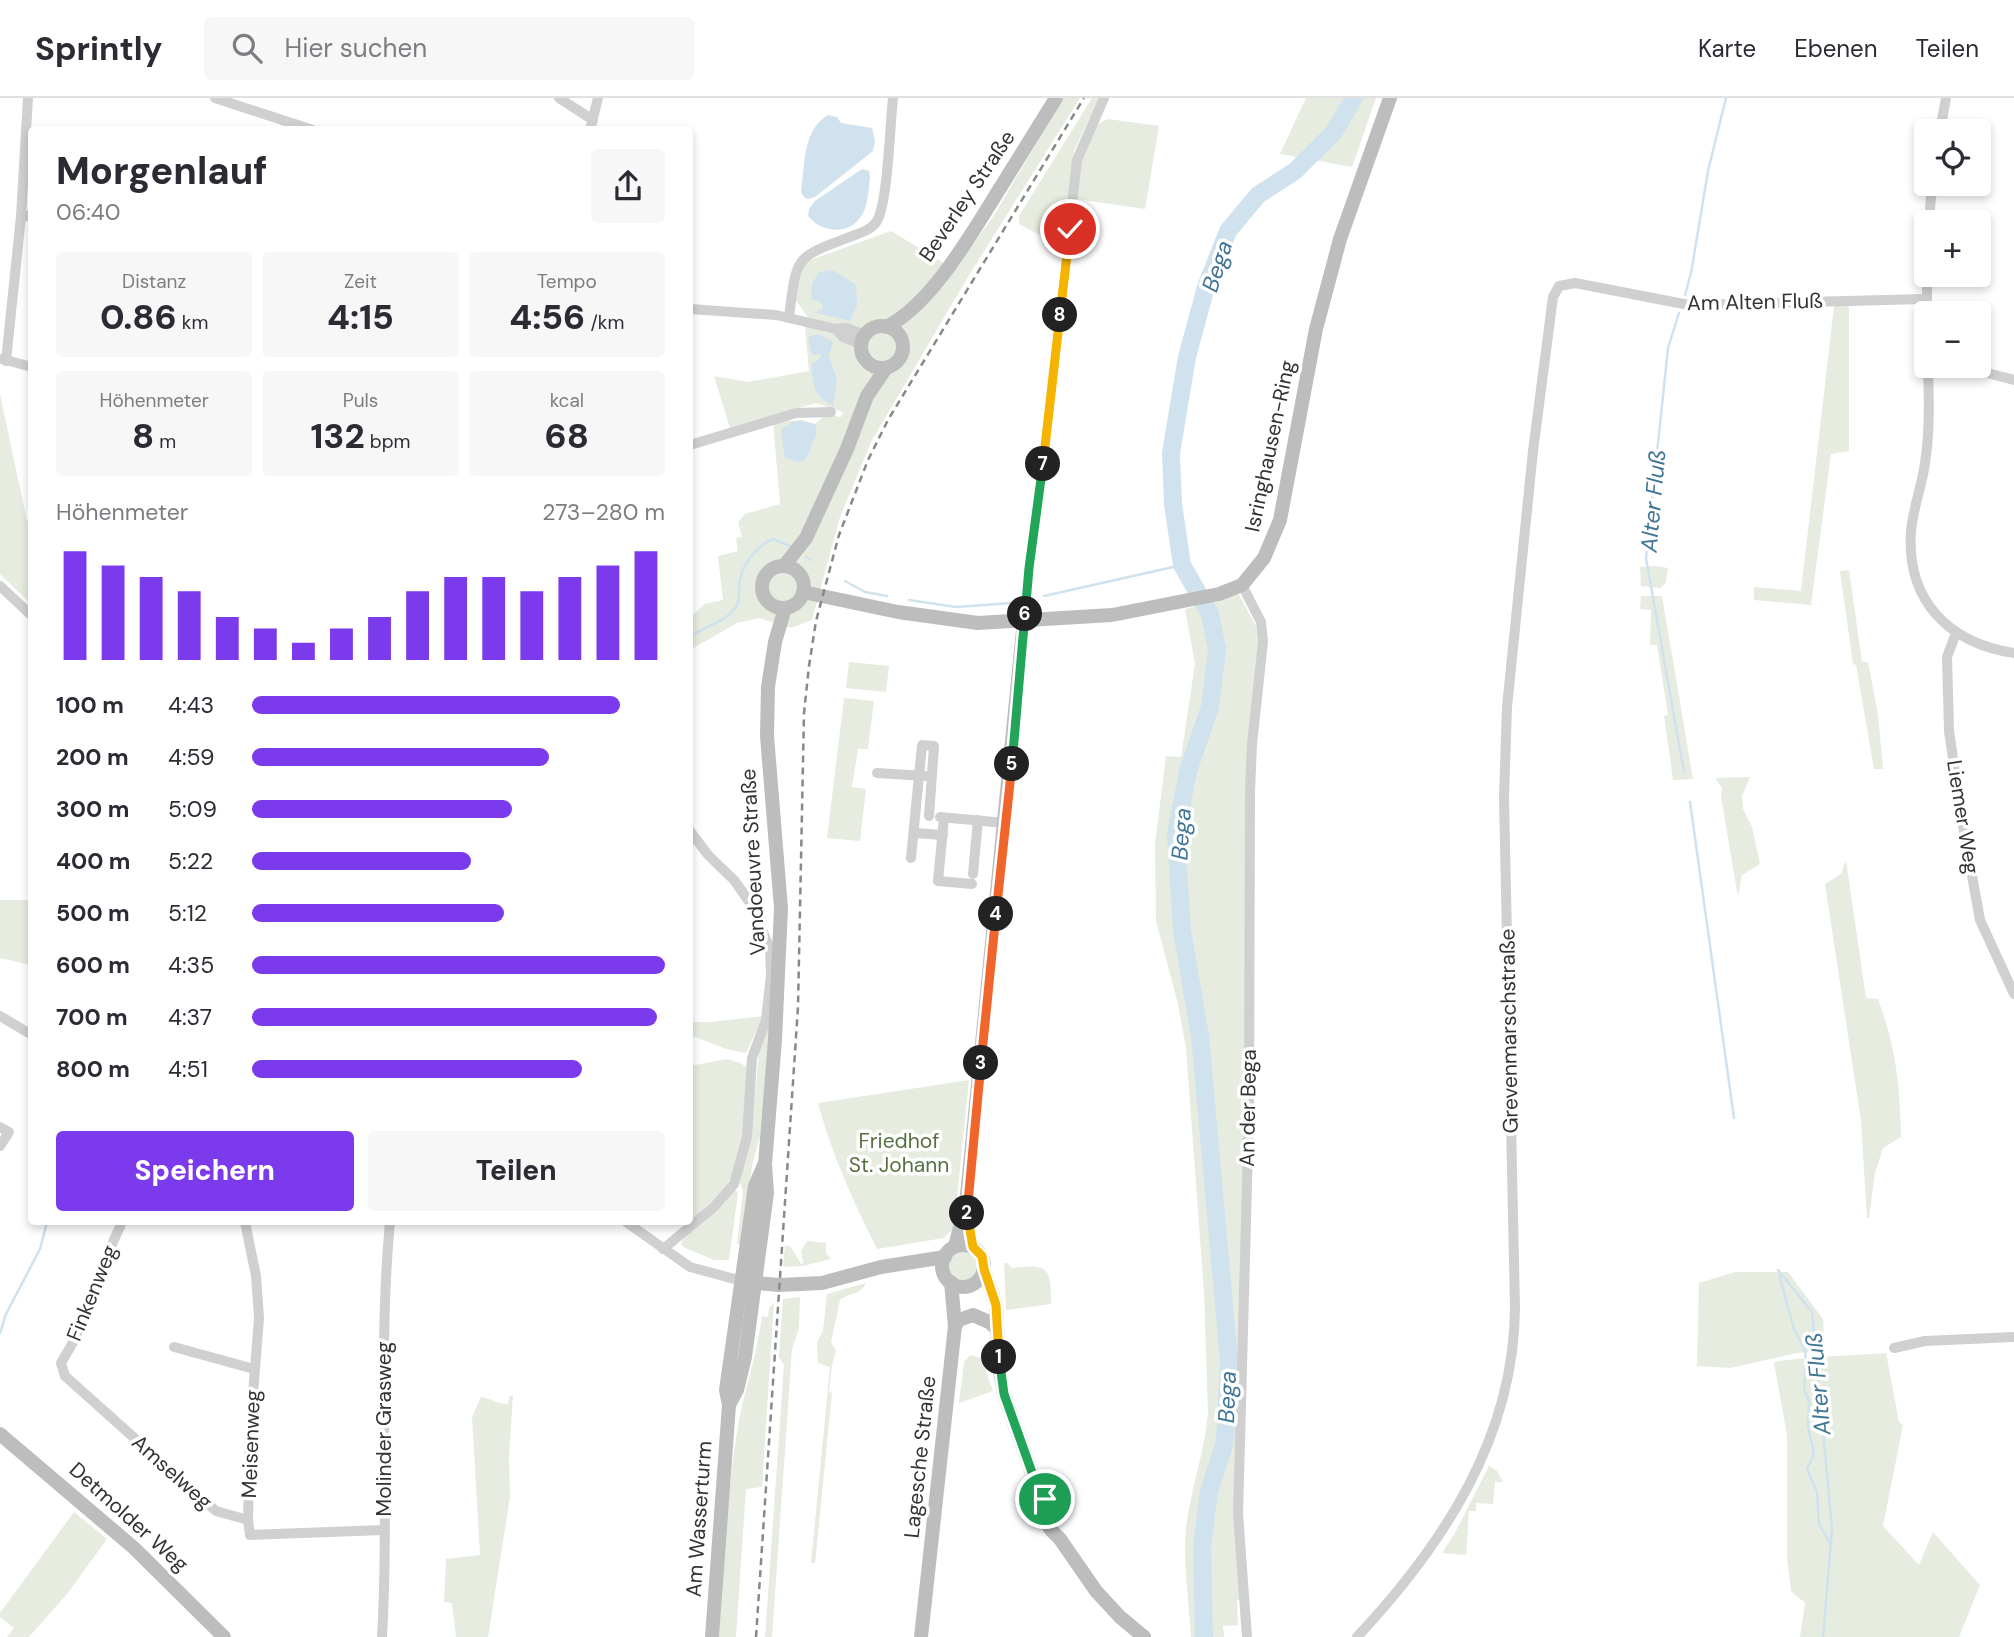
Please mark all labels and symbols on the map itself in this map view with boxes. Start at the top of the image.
street label: Beverley Straße [913,125,1021,267]
pin [1040,199,1100,259]
water label: Bega [1195,236,1239,296]
street label: Am Alten Fluß [1687,287,1823,317]
pin: 8 [1042,298,1078,332]
street label: Isringhausen-Ring [1238,357,1302,534]
pin: 7 [1026,446,1060,482]
water label: Alter Fluß [1633,448,1672,555]
pin: 6 [1007,596,1042,632]
pin: 5 [995,746,1030,782]
street label: Liemer Weg [1940,758,1986,876]
street label: Vandoeuvre Straße [734,768,772,956]
water label: Bega [1164,807,1198,861]
pin: 4 [978,896,1014,932]
street label: Grevenmarschstraße [1493,928,1525,1134]
pin: 3 [964,1046,998,1080]
street label: An der Bega [1233,1049,1263,1167]
park label: Friedhof St. Johann [849,1127,949,1179]
pin: 2 [950,1196,984,1230]
street label: Finkenweg [60,1241,124,1345]
water label: Alter Fluß [1799,1331,1838,1438]
pin: 1 [982,1340,1016,1374]
street label: Molinder Grasweg [370,1341,398,1516]
water label: Bega [1211,1370,1243,1424]
street label: Lagesche Straße [898,1374,942,1540]
street label: Meisenweg [235,1389,267,1499]
street label: Amselweg [126,1428,218,1516]
street label: Am Wasserturm [680,1440,718,1598]
street label: Detmolder Weg [63,1456,195,1578]
pin [1015,1469,1075,1529]

